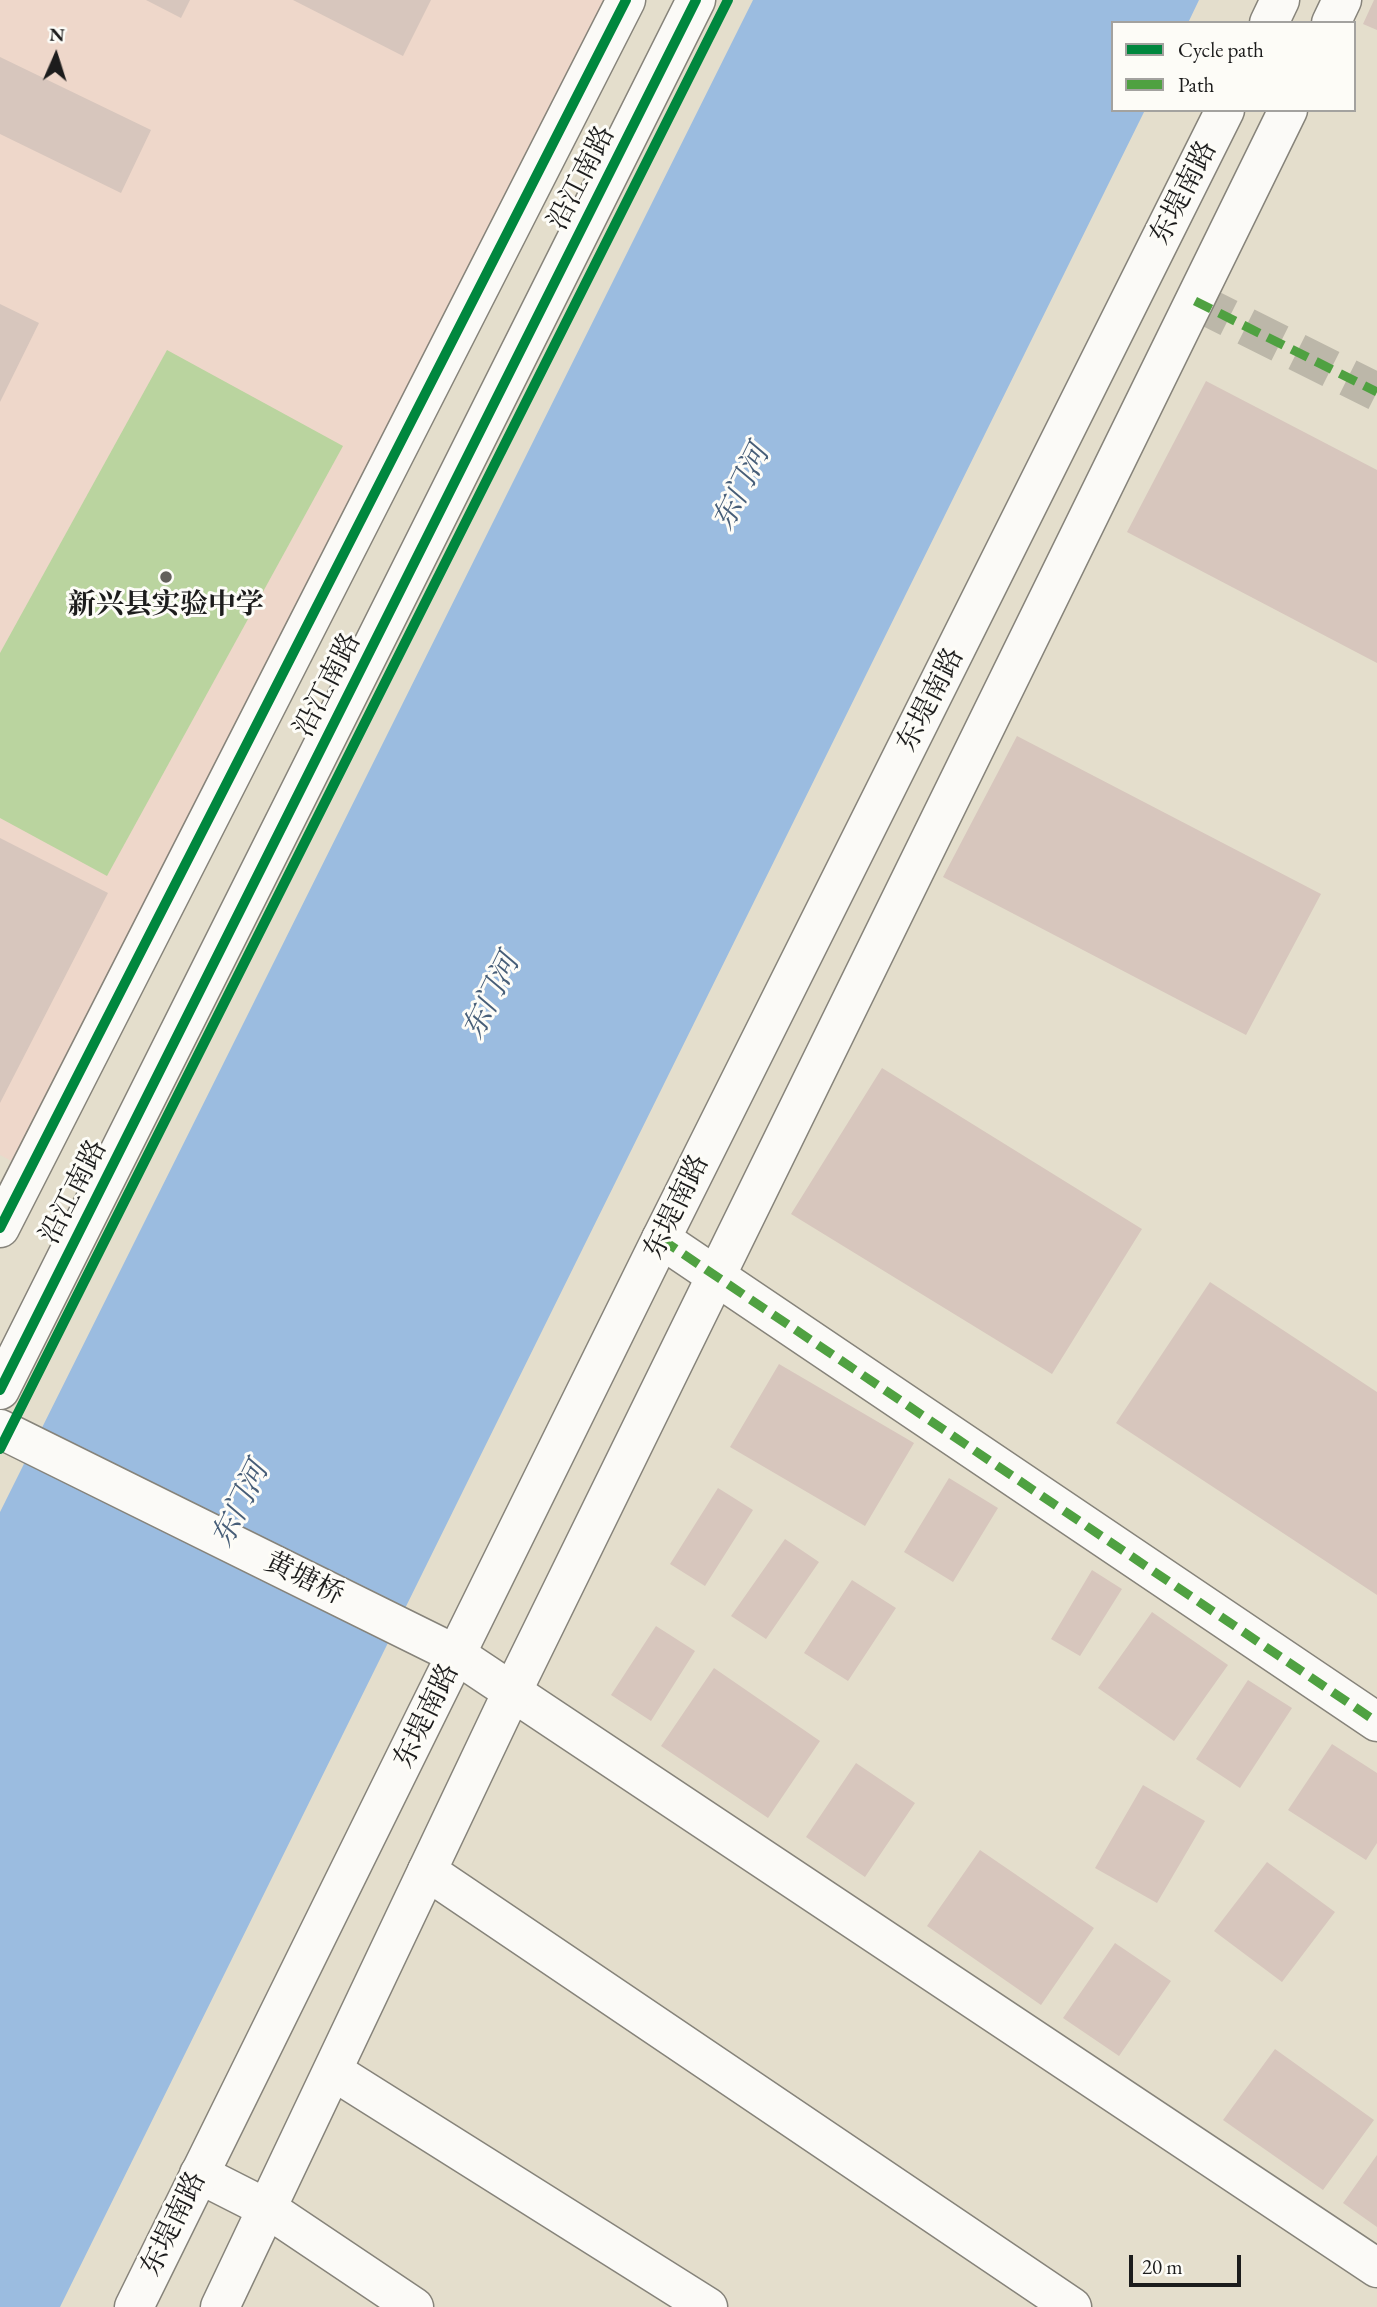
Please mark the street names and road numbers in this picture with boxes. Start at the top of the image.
street label: 沿江南路 [542,120,622,236]
street label: 东堤南路 [1144,135,1224,251]
street label: 沿江南路 [288,627,368,743]
street label: 东堤南路 [891,642,971,758]
street label: 沿江南路 [34,1134,114,1250]
street label: 东堤南路 [637,1149,717,1265]
street label: 黄塘桥 [259,1545,349,1613]
street label: 东堤南路 [387,1658,467,1774]
street label: 东堤南路 [134,2166,214,2282]

